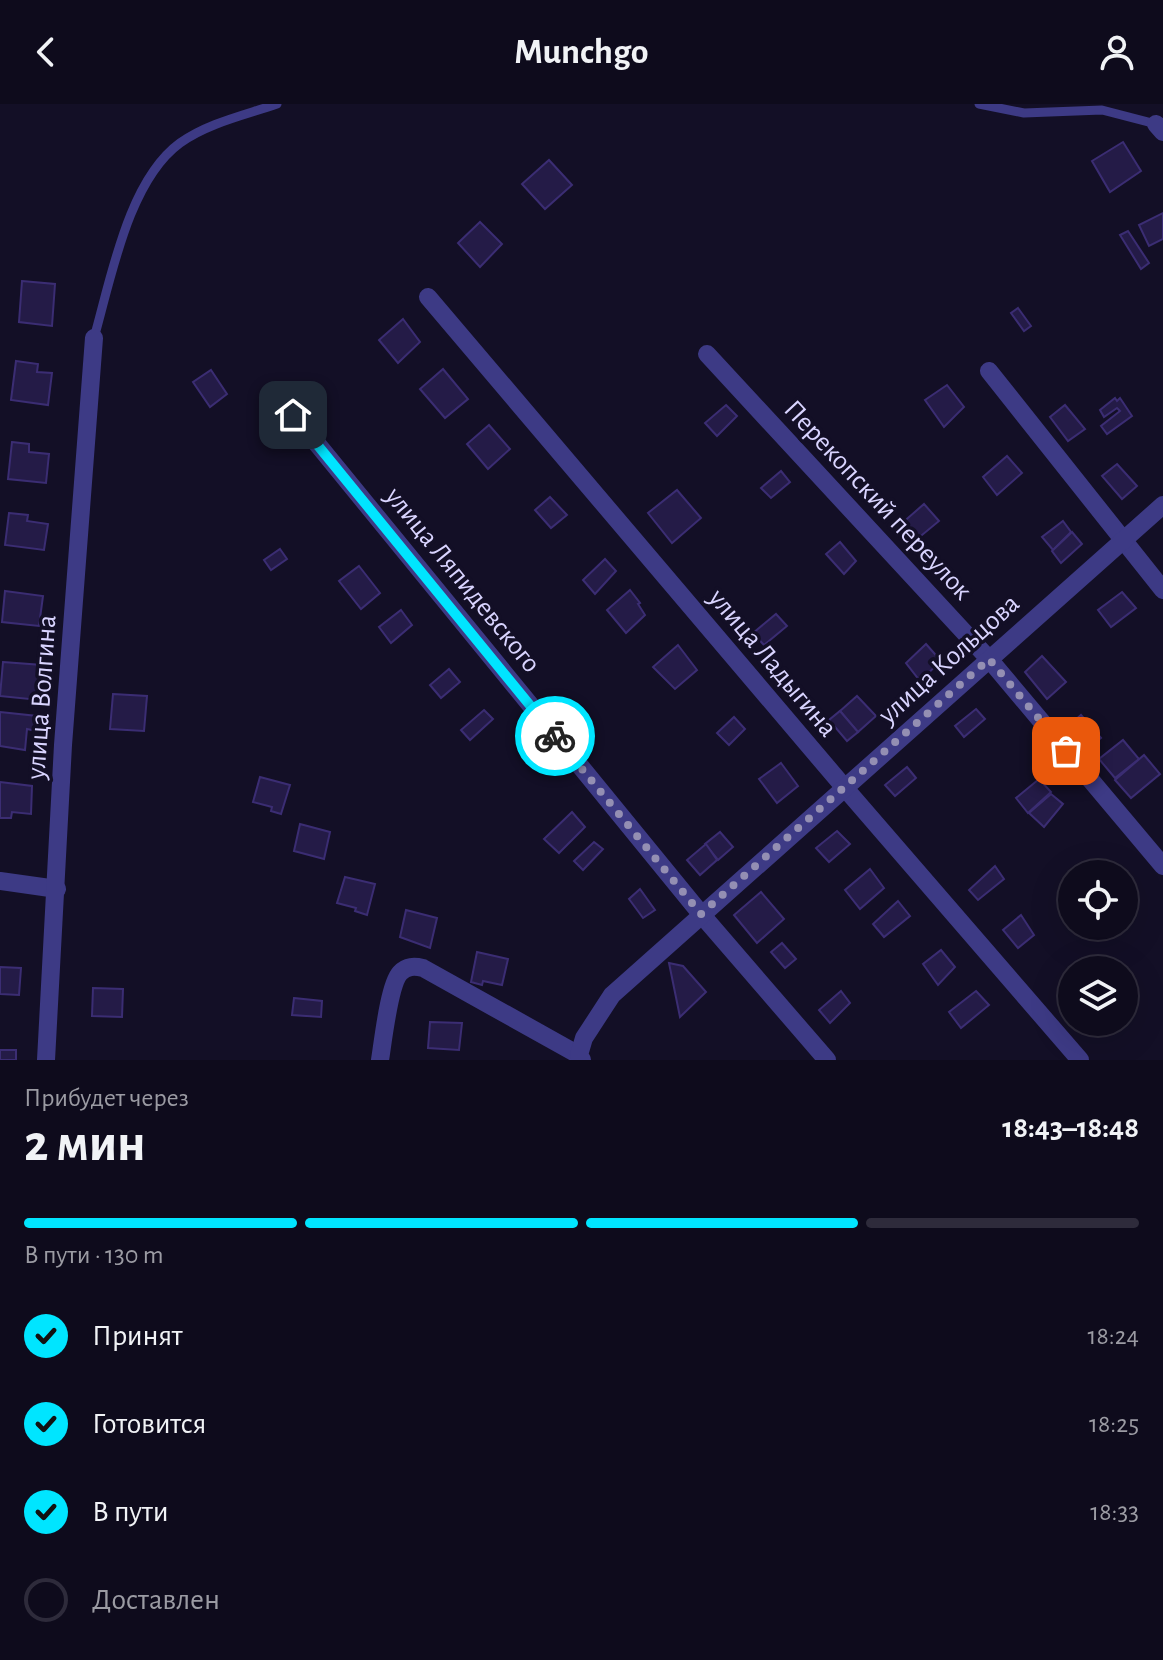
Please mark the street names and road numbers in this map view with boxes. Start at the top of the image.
street label: Перекопский переулок [778,395,977,606]
street label: улица Ляпидевского [379,482,545,678]
street label: улица Ладыгина [702,583,842,743]
street label: улица Кольцова [873,589,1025,730]
street label: улица Волгина [22,614,62,781]

